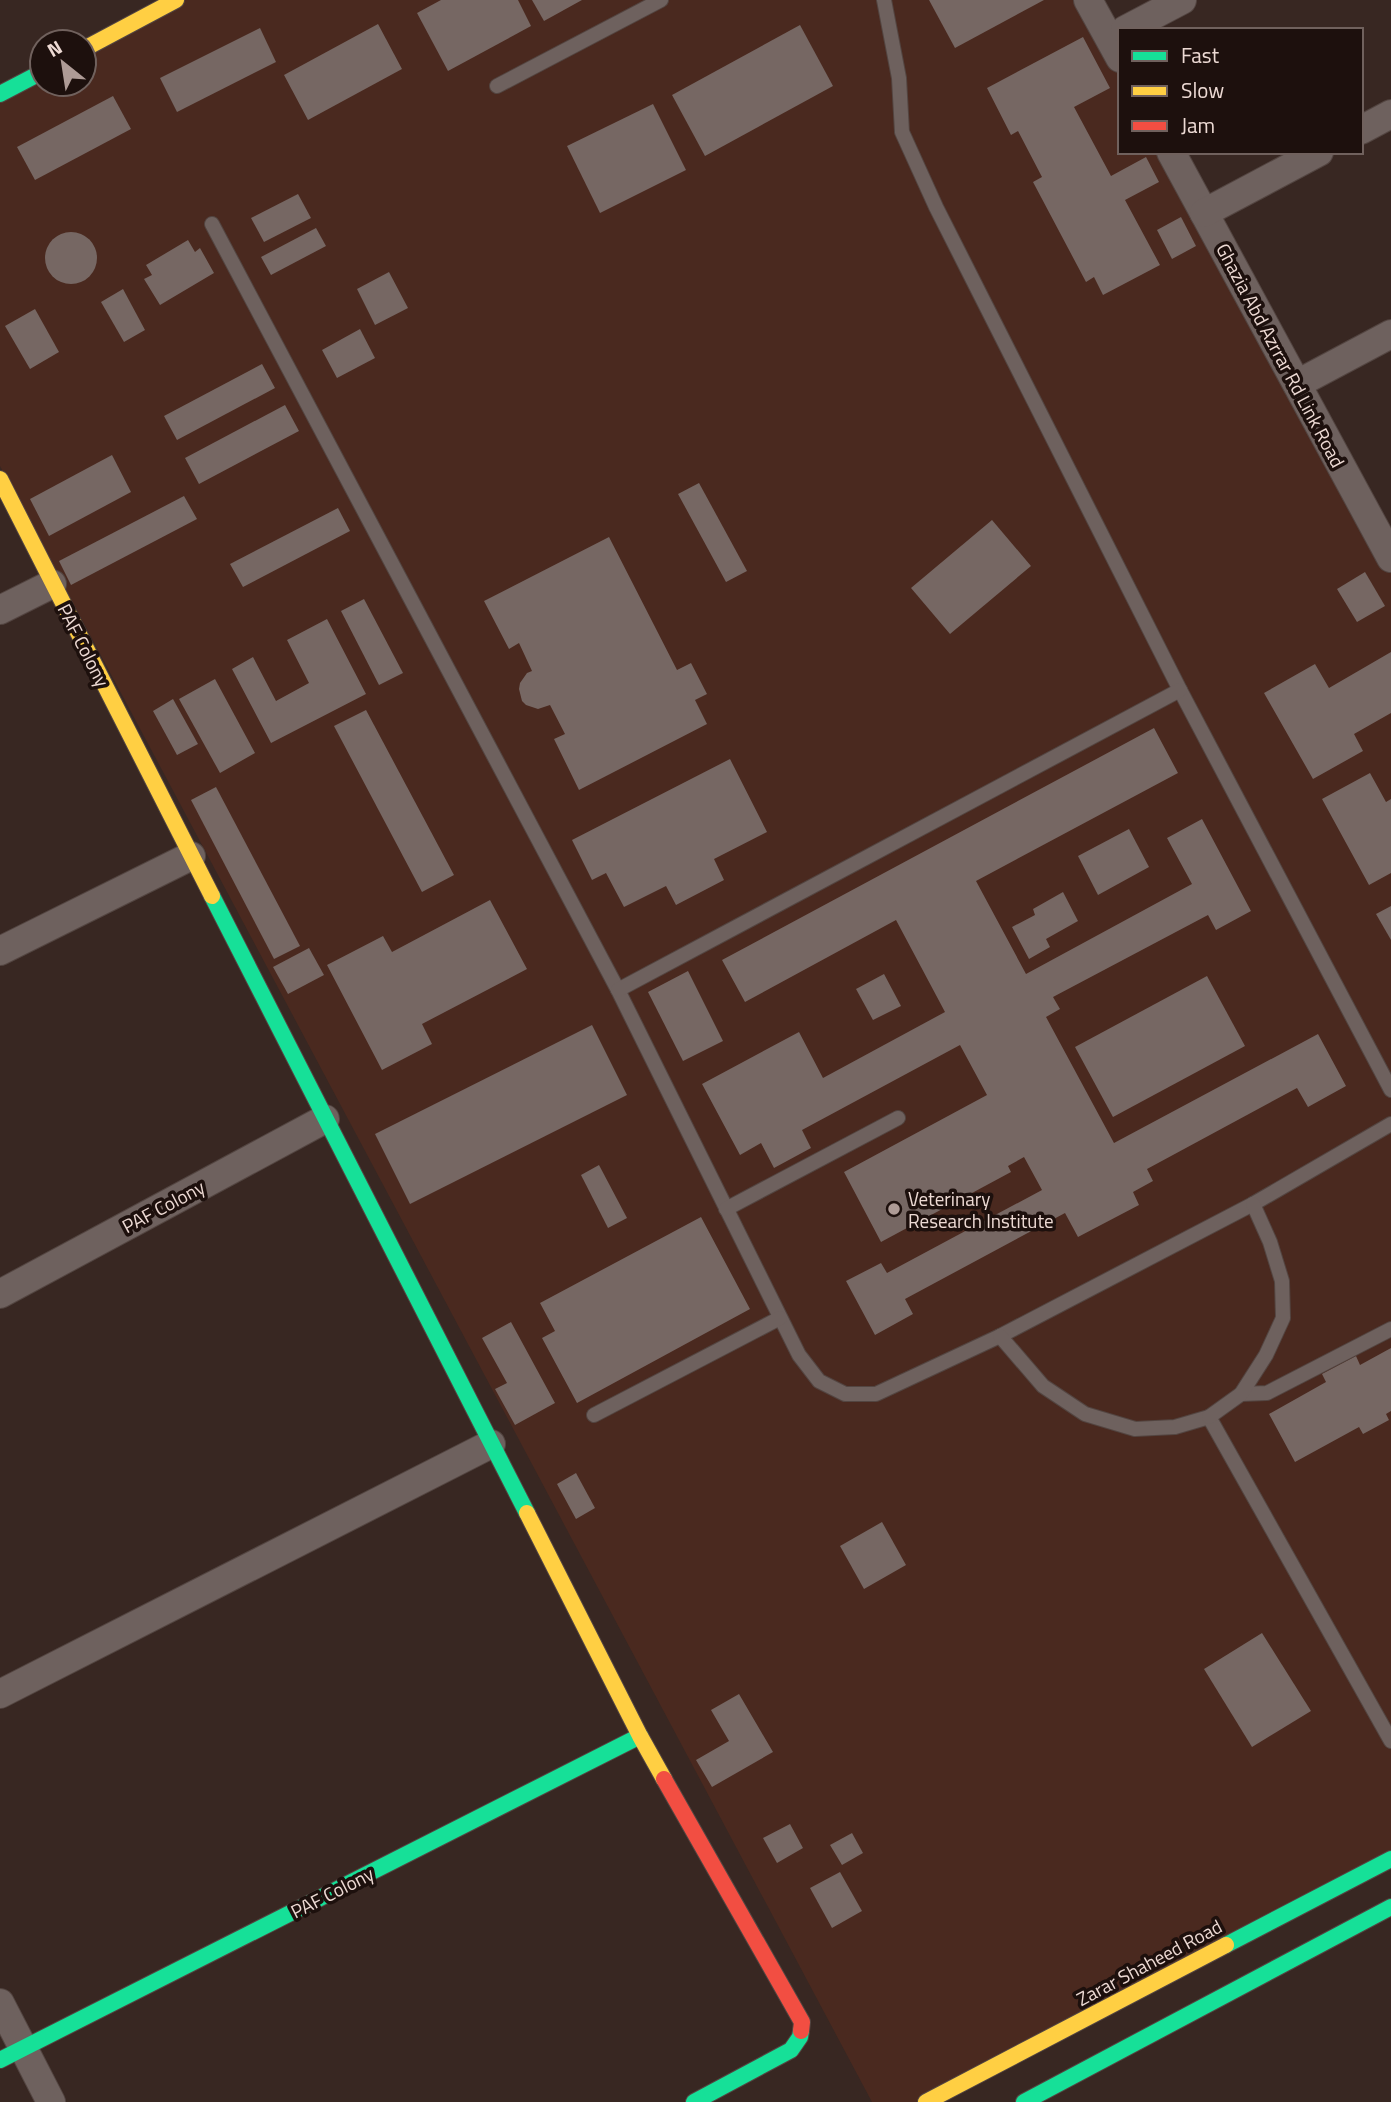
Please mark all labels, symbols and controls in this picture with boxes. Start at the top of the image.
north arrow [28,28,98,98]
legend [1118,28,1363,154]
text: N [41,32,67,64]
text: Fast [1181,39,1220,71]
text: Slow [1181,74,1224,106]
text: Jam [1181,109,1215,141]
street label: Ghazia Abd Azrrar Rd Link Road [1209,238,1353,472]
street label: PAF Colony [51,598,117,692]
street label: PAF Colony [116,1172,210,1240]
place label: Veterinary Research Institute [908,1184,1054,1235]
marker: Veterinary Research Institute [886,1201,902,1217]
street label: PAF Colony [285,1859,379,1925]
street label: Zarar Shaheed Road [1071,1911,1227,2013]

